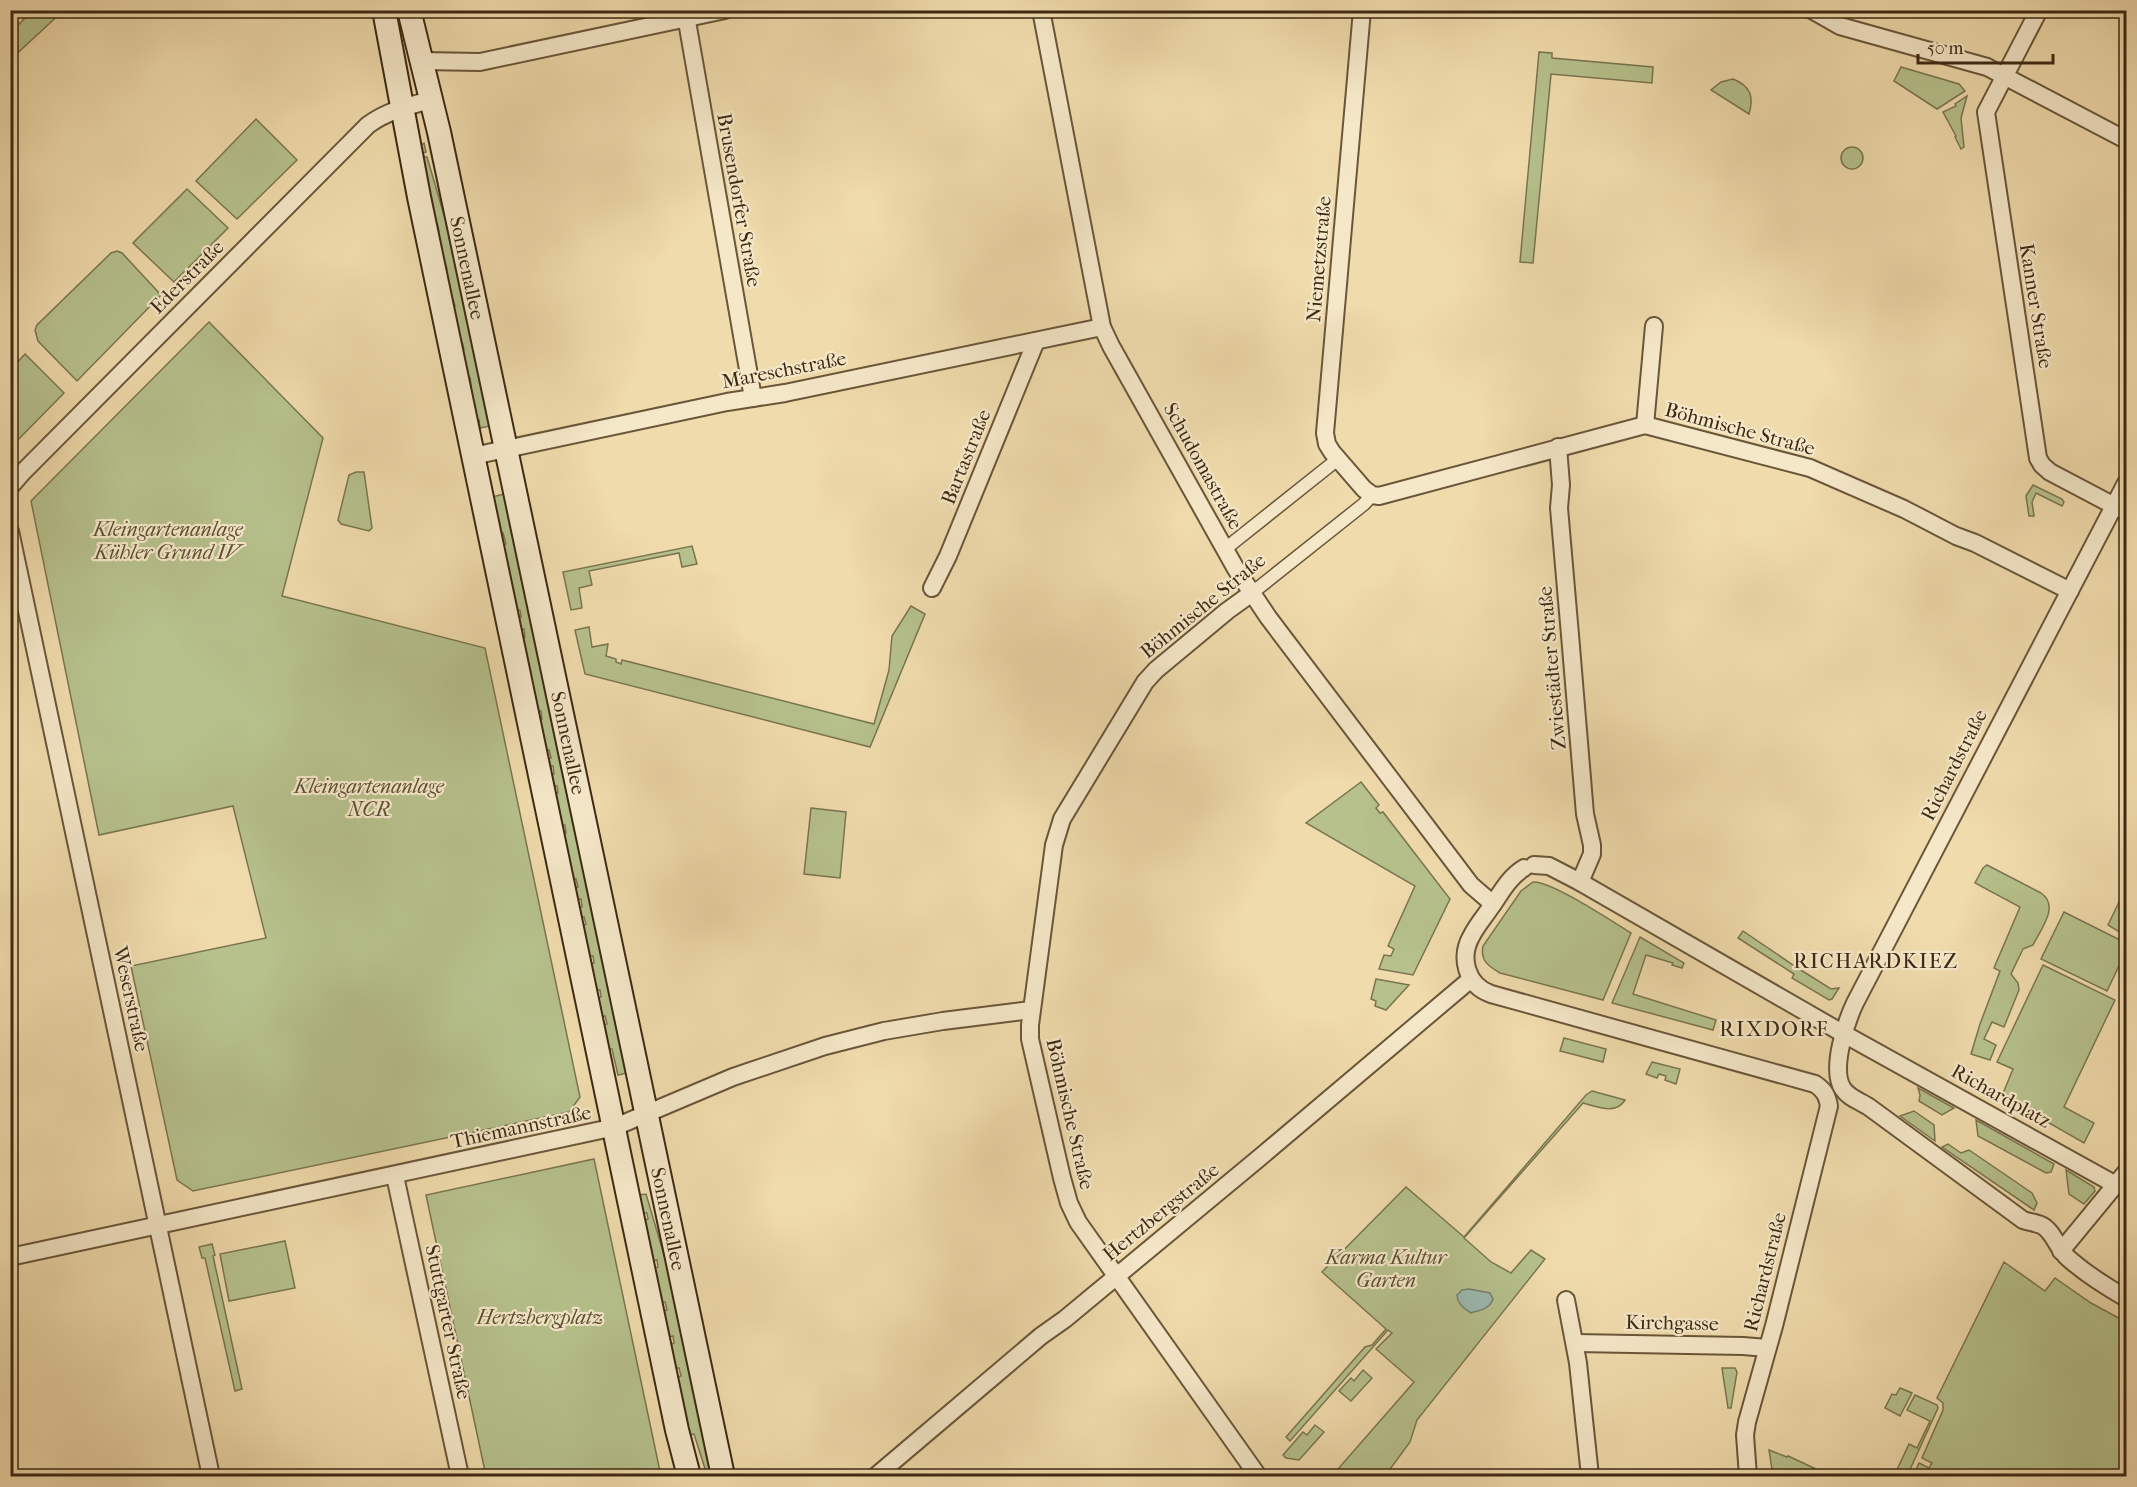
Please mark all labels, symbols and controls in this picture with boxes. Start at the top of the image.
scale bar [1918,27,2053,65]
text: 50 m [1927,38,1964,59]
street label: Brusendorfer Straße [712,111,766,289]
street label: Niemetzstraße [1302,195,1336,323]
street label: Sonnenallee [445,214,489,322]
street label: Ederstraße [145,235,229,319]
street label: Kanner Straße [2015,242,2057,370]
street label: Mareschstraße [720,347,848,393]
street label: Böhmische Straße [1663,398,1818,460]
street label: Schudomastraße [1159,399,1247,533]
street label: Bartastraße [937,406,996,508]
park label: Kleingartenanlage Kühler Grund IV [91,518,245,564]
street label: Böhmische Straße [1136,548,1270,663]
street label: Zwiestädter Straße [1533,585,1571,751]
street label: Sonnenallee [546,689,590,797]
street label: Richardstraße [1916,705,1992,824]
park label: Kleingartenanlage NCR [292,775,445,821]
street label: Weserstraße [108,943,153,1054]
district label: RICHARDKIEZ [1793,949,1959,973]
district label: RIXDORF [1719,1017,1829,1041]
street label: Böhmische Straße [1041,1036,1099,1192]
street label: Richardplatz [1947,1059,2055,1133]
street label: Thiemannstraße [449,1101,593,1153]
street label: Hertzbergstraße [1098,1158,1224,1266]
street label: Sonnenallee [646,1165,690,1273]
street label: Richardstraße [1739,1210,1791,1334]
street label: Stuttgarter Straße [420,1243,476,1402]
park label: Karma Kultur Garten [1324,1246,1448,1292]
park label: Hertzbergplatz [476,1306,603,1329]
street label: Kirchgasse [1625,1311,1719,1335]

